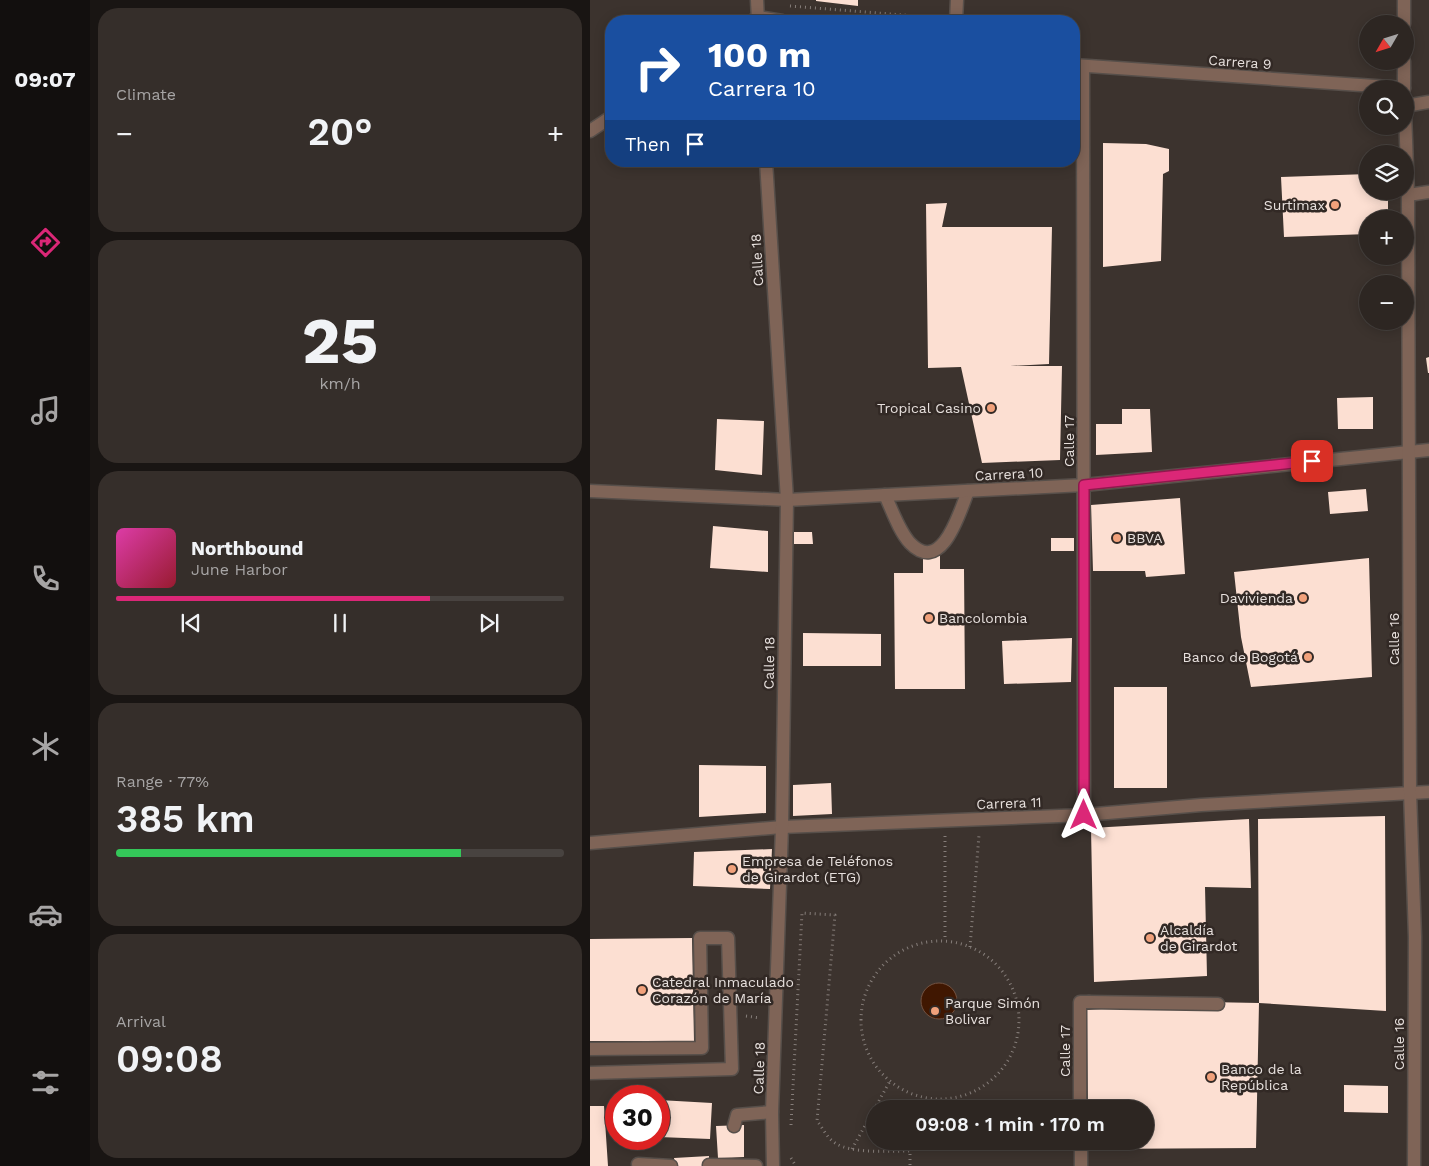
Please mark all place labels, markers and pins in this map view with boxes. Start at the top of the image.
place label: Surtimax [1264,197,1325,213]
marker: Surtimax [1329,199,1341,211]
place label: Tropical Casino [877,400,981,416]
marker: Tropical Casino [985,402,997,414]
pin [1291,440,1333,482]
place label: BBVA [1127,530,1163,546]
marker: BBVA [1111,532,1123,544]
place label: Davivienda [1220,590,1293,606]
marker: Davivienda [1297,592,1309,604]
place label: Bancolombia [939,610,1027,626]
marker: Bancolombia [923,612,935,624]
place label: Banco de Bogotá [1183,649,1298,665]
marker: Banco de Bogotá [1302,651,1314,663]
place label: Empresa de Teléfonos de Girardot (ETG) [742,853,893,885]
marker: Empresa de Teléfonos de Girardot (ETG) [726,863,738,875]
place label: Alcaldía de Girardot [1160,922,1237,954]
marker: Alcaldía de Girardot [1144,932,1156,944]
place label: Catedral Inmaculado Corazón de María [652,974,794,1006]
marker: Catedral Inmaculado Corazón de María [636,984,648,996]
place label: Parque Simón Bolivar [945,995,1040,1027]
marker: Parque Simón Bolivar [929,1005,941,1017]
place label: Banco de la República [1221,1061,1302,1093]
marker: Banco de la República [1205,1071,1217,1083]

